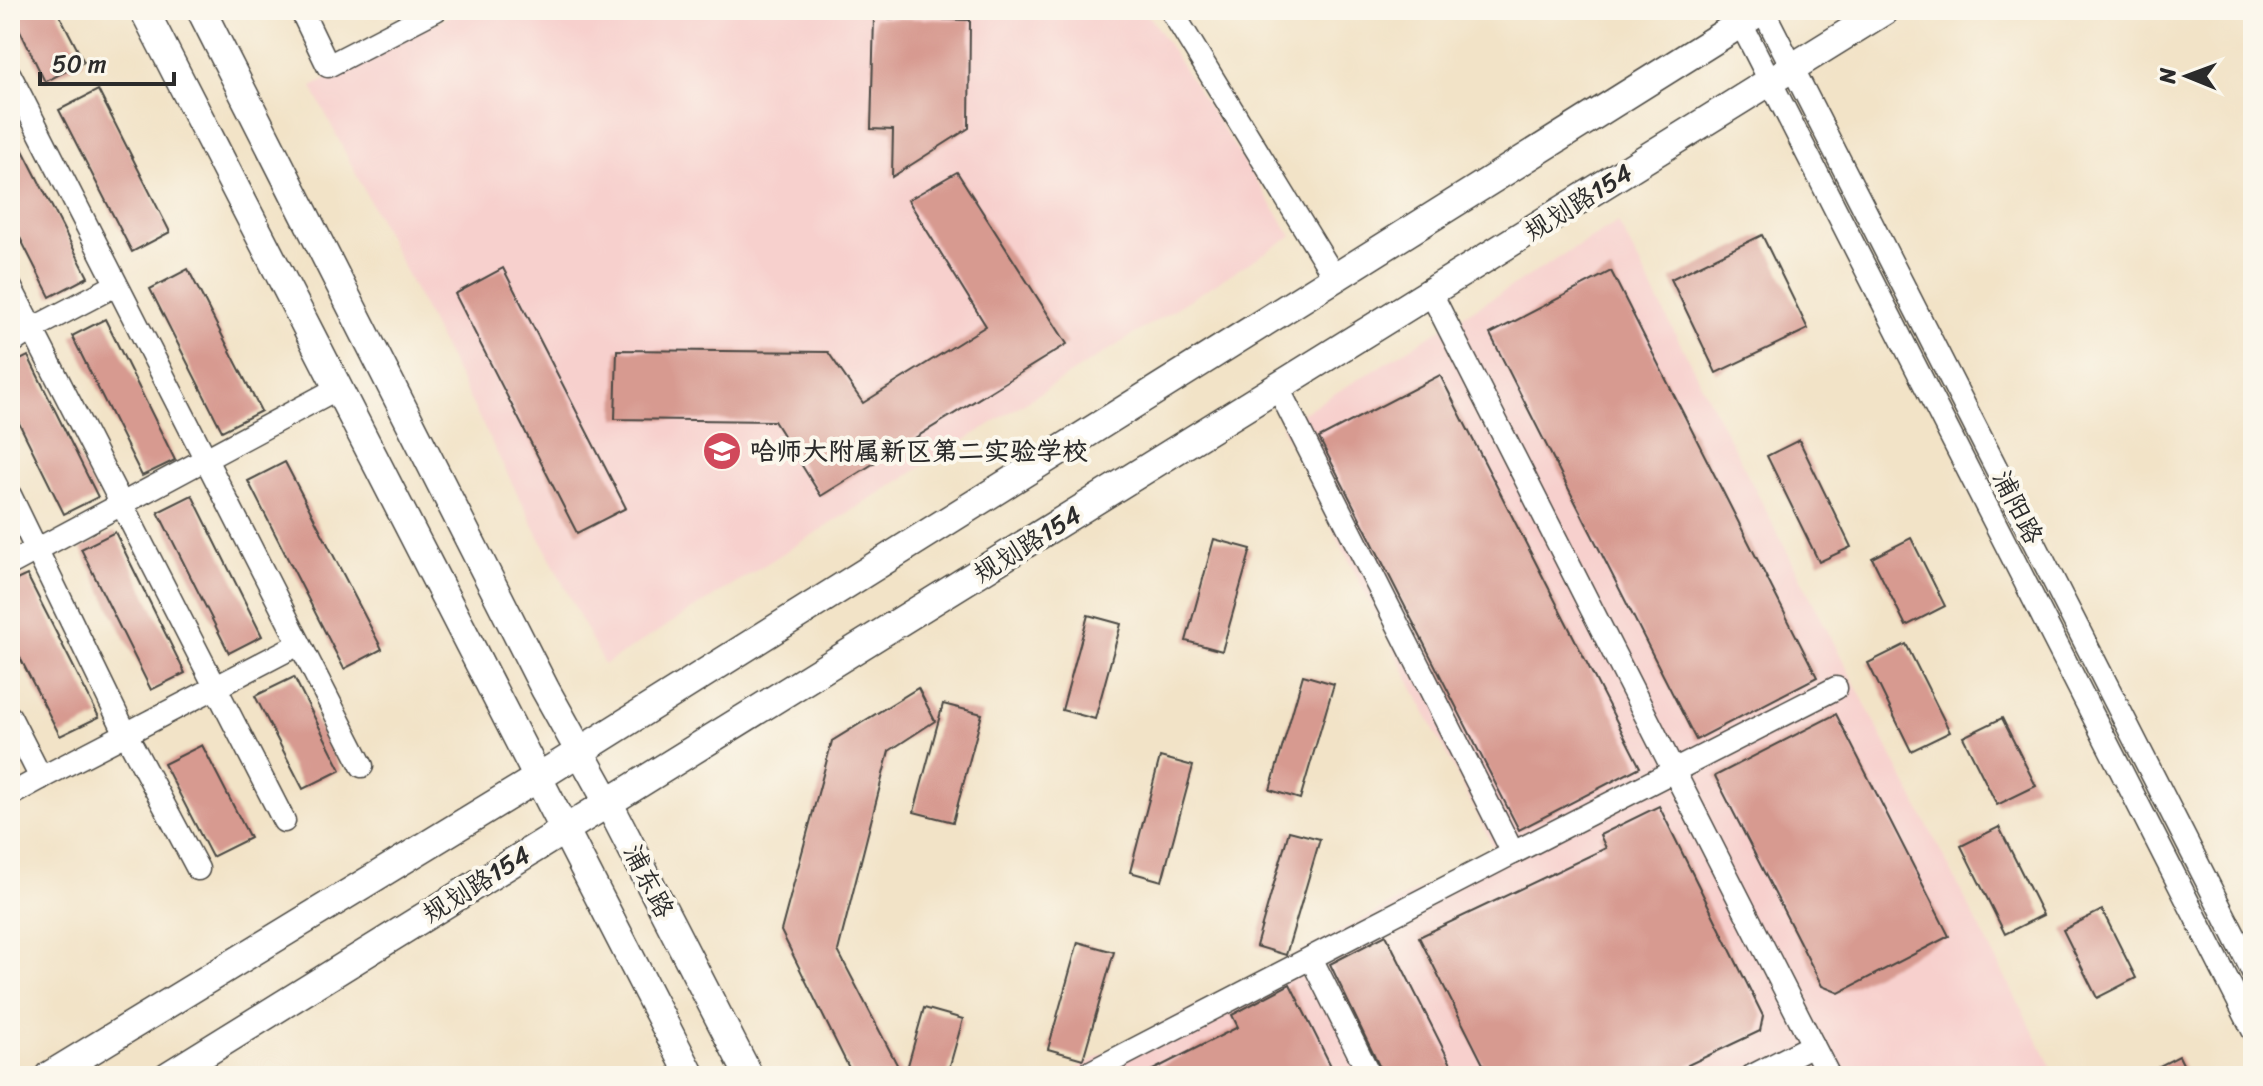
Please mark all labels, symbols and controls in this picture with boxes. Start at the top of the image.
scale bar [40,36,174,86]
north arrow [2147,36,2227,116]
text: 50 m [52,43,107,85]
text: N [2148,67,2187,85]
street label: 规划路154 [1514,150,1642,254]
place label: 哈师大附属新区第二实验学校 [750,428,1088,474]
school or university icon: 哈师大附属新区第二实验学校 [701,430,743,472]
street label: 浦阳路 [1980,462,2056,552]
street label: 规划路154 [963,492,1091,596]
street label: 规划路154 [412,832,540,936]
street label: 浦东路 [611,836,687,926]

